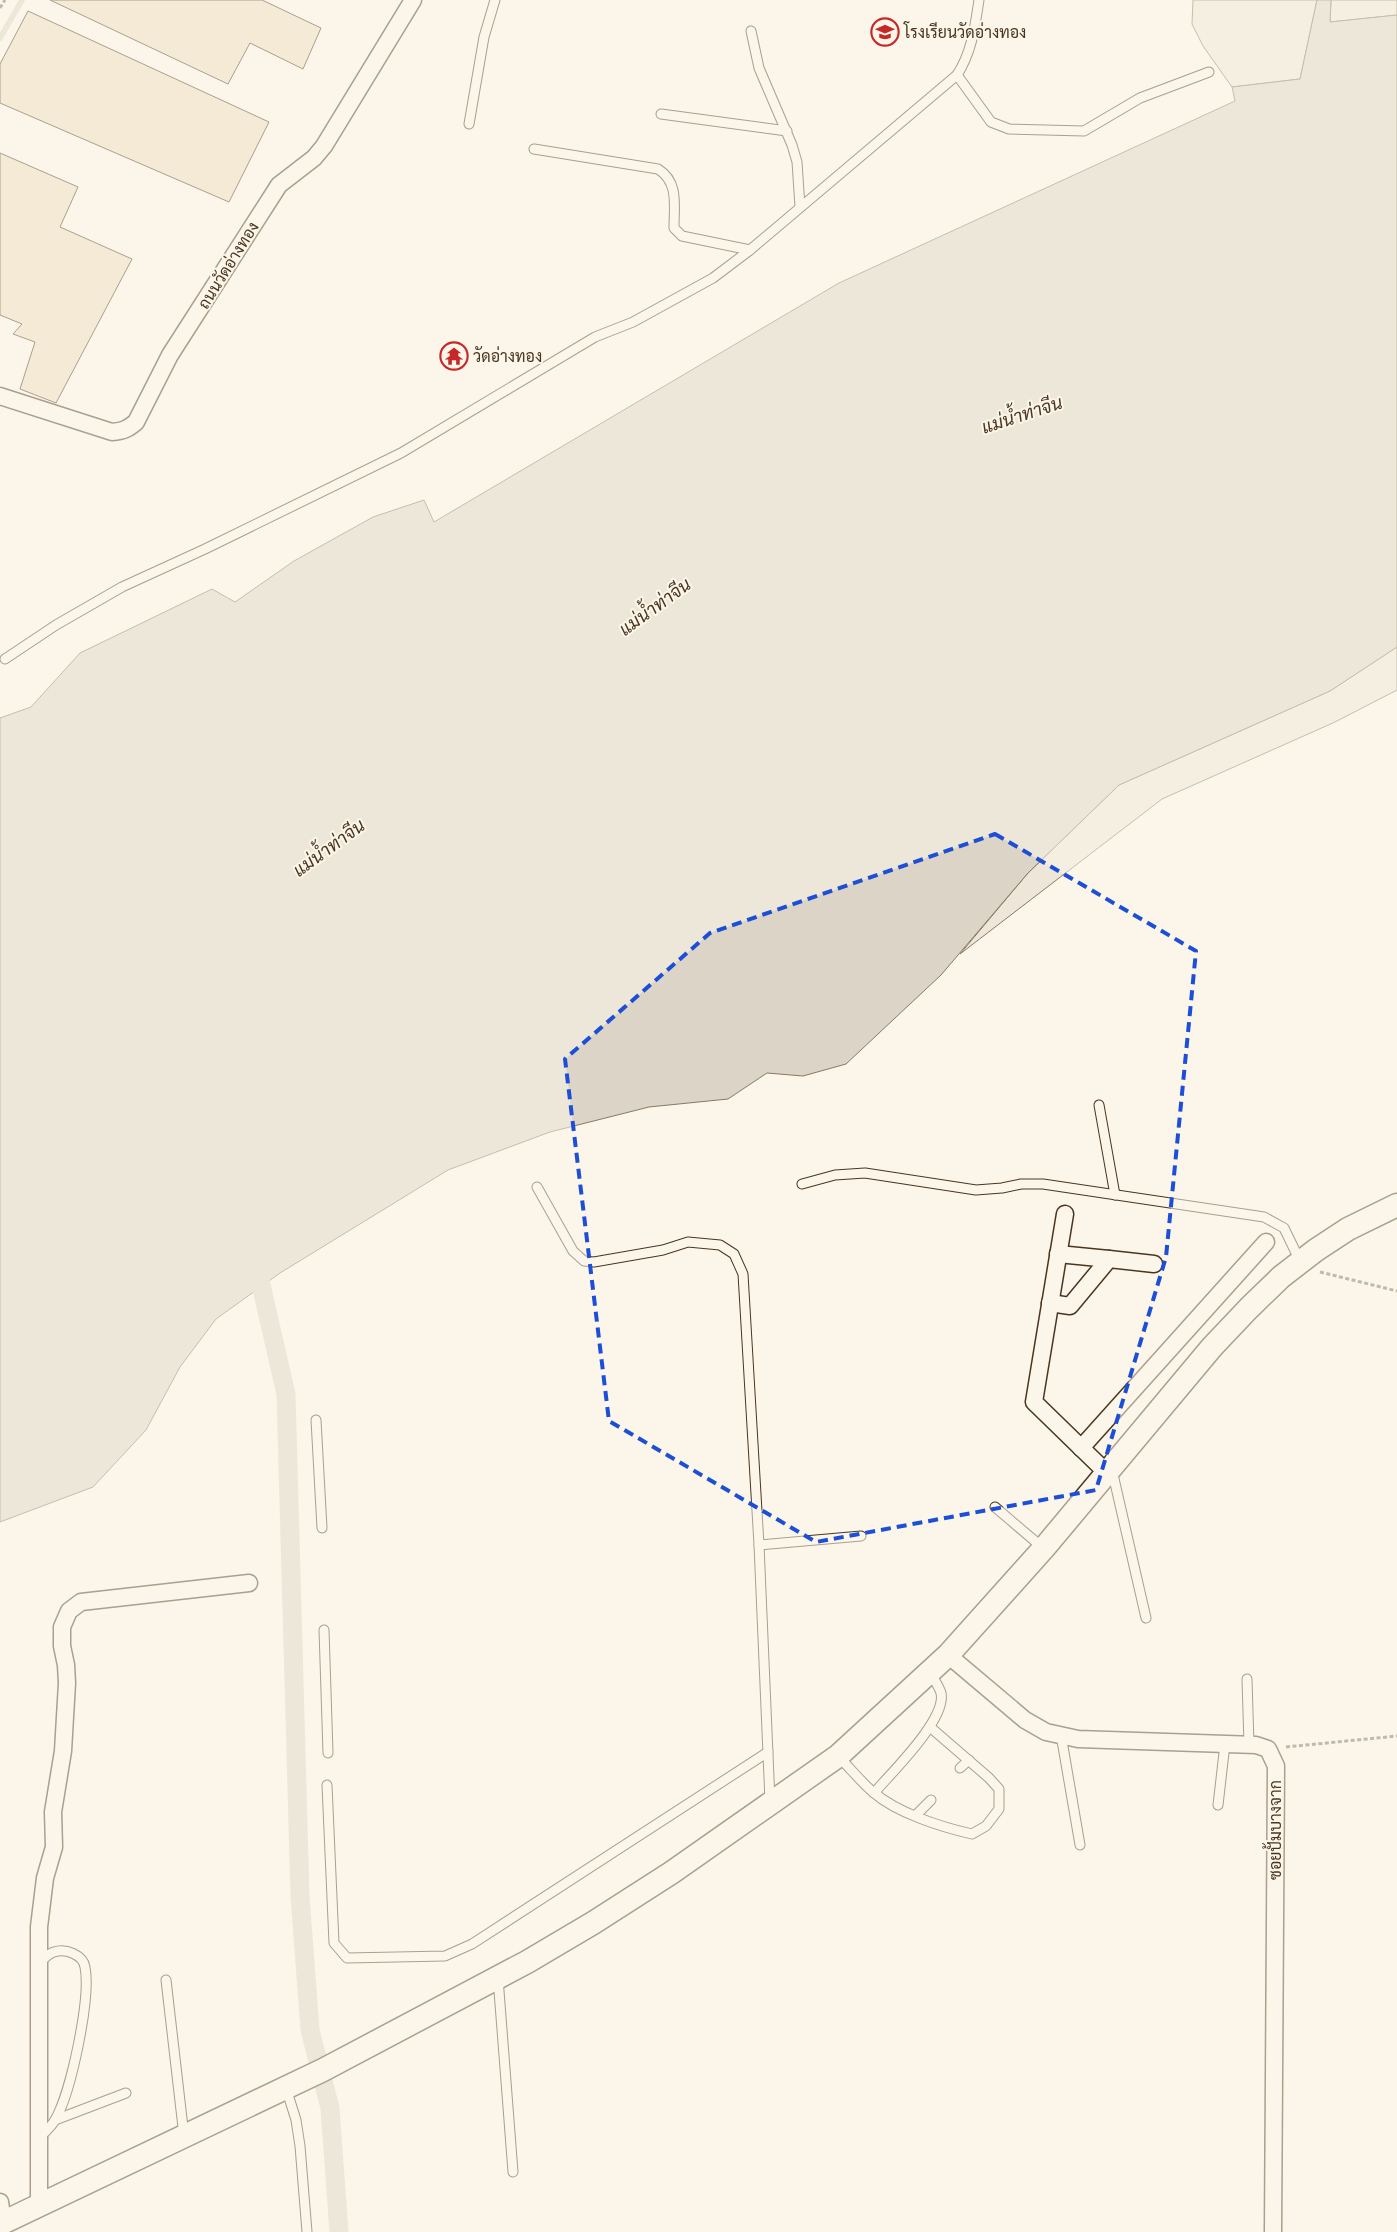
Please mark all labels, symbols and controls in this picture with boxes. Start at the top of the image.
school or university icon: โรงเรียนวัดอ่างทอง [870,17,900,47]
place label: โรงเรียนวัดอ่างทอง [903,21,1026,41]
street label: ถนนวัดอ่างทอง [193,218,262,312]
temple icon: วัดอ่างทอง [439,341,469,371]
place label: วัดอ่างทอง [473,346,542,365]
water label: แม่น้ำท่าจีน [977,387,1065,437]
water label: แม่น้ำท่าจีน [612,569,695,640]
water label: แม่น้ำท่าจีน [286,810,369,881]
street label: ซอยปั้มบางจาก [1262,1780,1284,1880]

